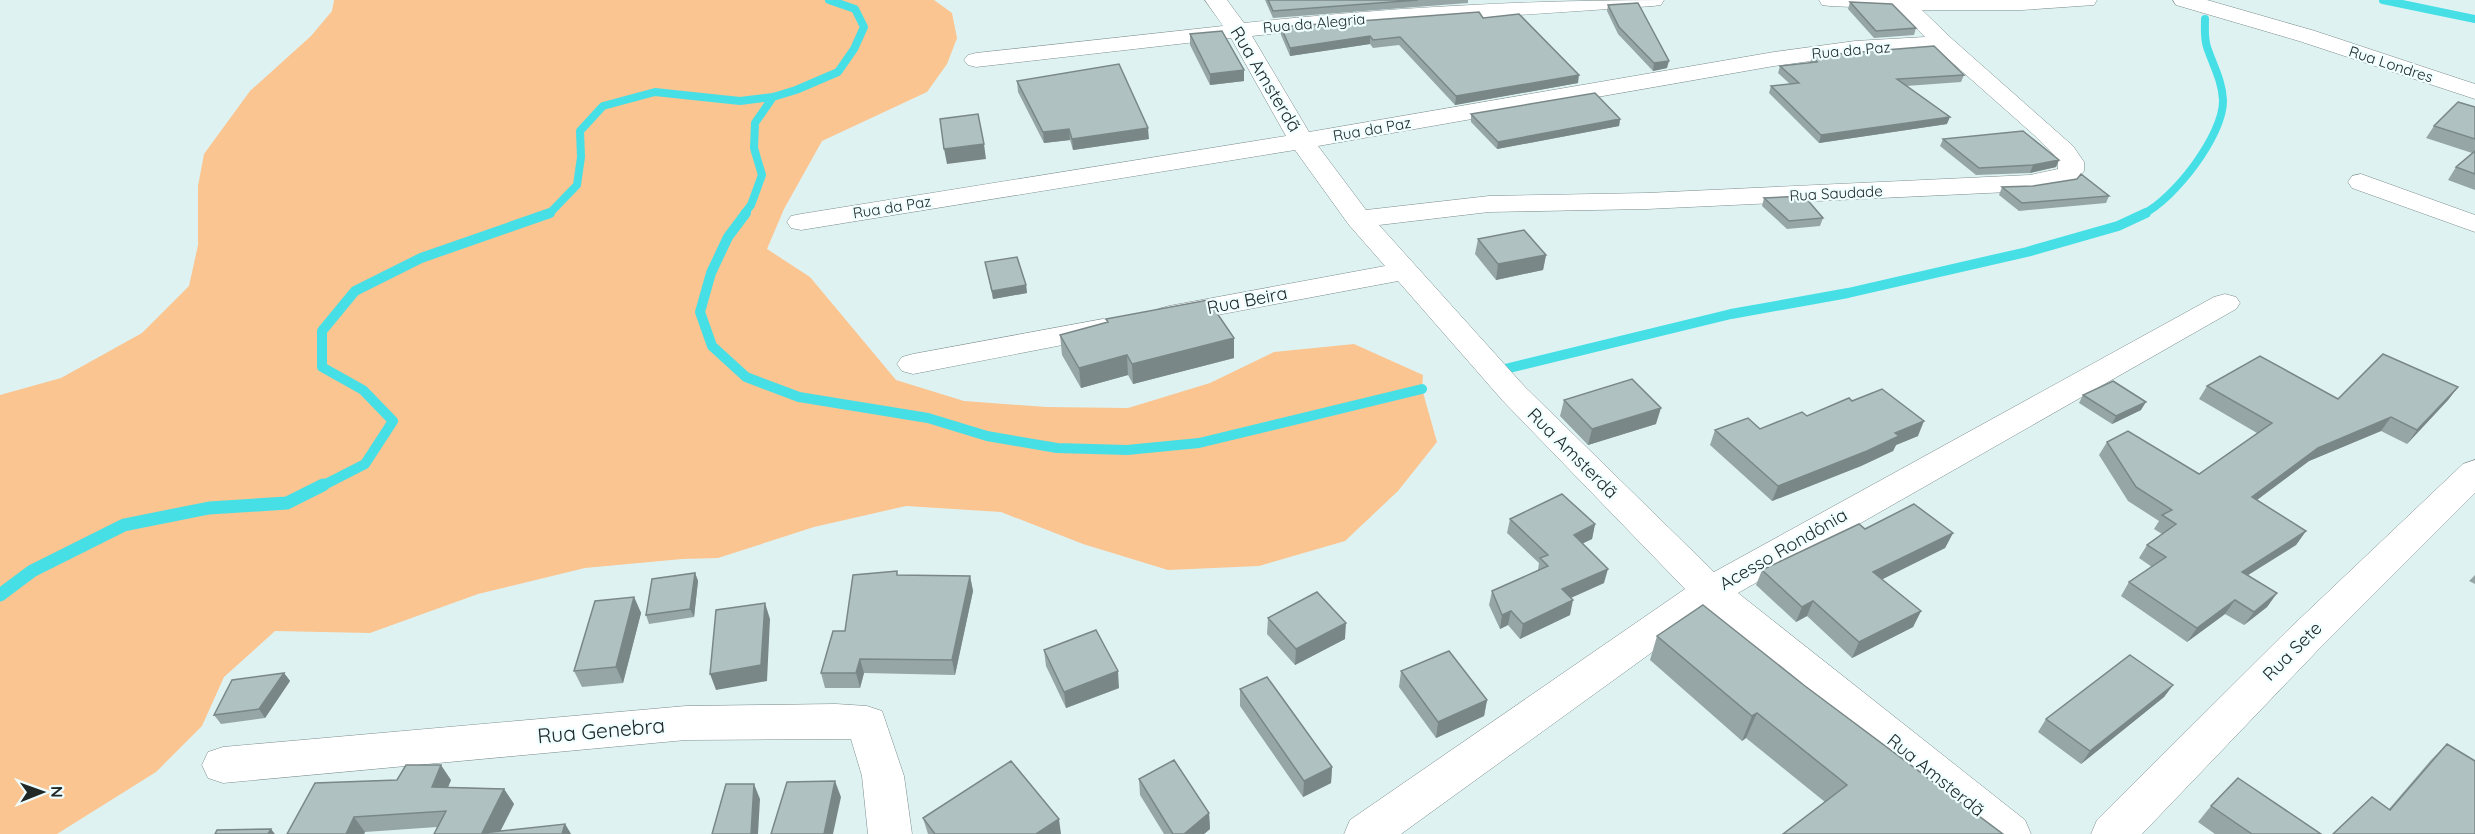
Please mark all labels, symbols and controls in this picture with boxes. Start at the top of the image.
street label: Rua da Alegria [1262,9,1366,37]
street label: Rua Amsterdã [1226,22,1306,136]
street label: Rua da Paz [1811,37,1891,63]
street label: Rua Londres [2347,41,2435,87]
street label: Rua da Paz [1331,113,1413,145]
street label: Rua Saudade [1789,181,1883,205]
street label: Rua da Paz [851,191,933,223]
street label: Rua Beira [1205,281,1289,319]
street label: Rua Amsterdã [1523,403,1623,503]
street label: Acesso Rondônia [1715,503,1851,595]
street label: Rua Sete [2258,617,2326,685]
street label: Rua Genebra [536,711,666,749]
street label: Rua Amsterdã [1883,729,1989,821]
north arrow [12,762,72,822]
text: N [47,786,67,798]

